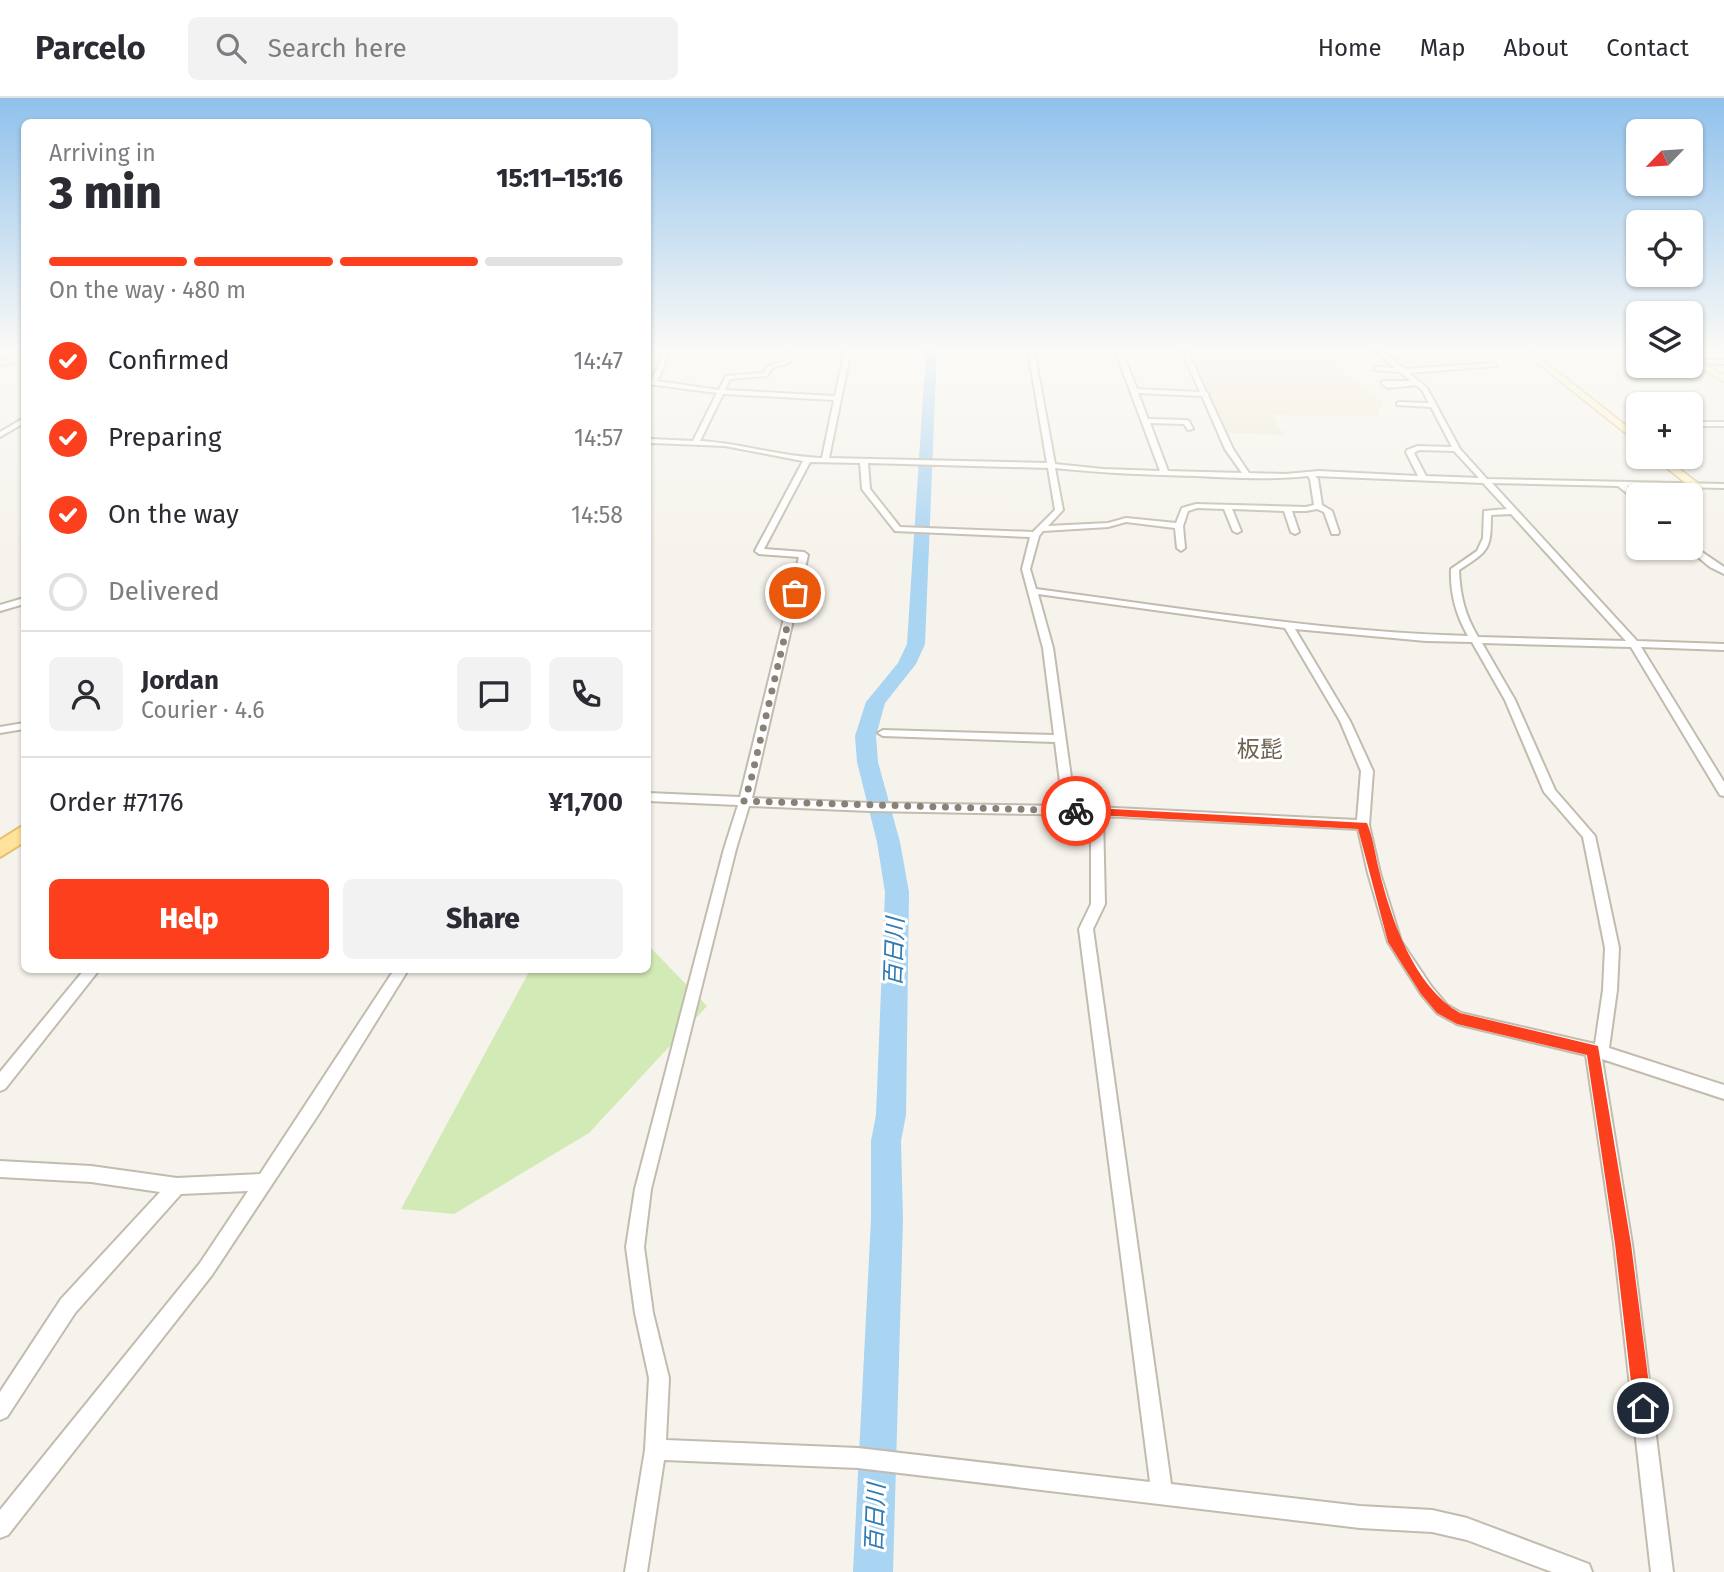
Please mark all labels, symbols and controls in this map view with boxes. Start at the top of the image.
search box [188,17,678,80]
text: Parcelo [35,28,146,68]
icon: search [212,29,250,67]
text: Search here [268,33,407,64]
text: Home [1318,34,1382,62]
text: Map [1420,34,1466,62]
text: About [1504,34,1568,62]
text: Contact [1606,34,1689,62]
north arrow [1626,119,1703,196]
map controls [1626,119,1703,560]
text: Arriving in [49,139,156,167]
text: 15:11–15:16 [496,163,623,194]
text: 3 min [49,165,162,220]
button: locate [1626,210,1703,287]
text: On the way · 480 m [49,276,246,304]
button: layers [1626,301,1703,378]
icon: check [49,342,87,380]
text: Confirmed [108,345,229,376]
text: 14:47 [574,347,623,375]
button: + [1626,392,1703,469]
icon: check [49,419,87,457]
text: Preparing [108,422,221,453]
text: 14:57 [574,424,623,452]
button: − [1626,483,1703,560]
icon: check [49,496,87,534]
text: On the way [108,499,239,530]
text: 14:58 [571,501,623,529]
pin [765,563,825,623]
icon: bag [776,574,814,612]
text: Delivered [108,576,220,607]
button: person [49,657,123,731]
button: chat [457,657,531,731]
button: phone [549,657,623,731]
text: Jordan [141,665,219,696]
text: Courier · 4.6 [141,696,265,724]
district label: 板髭 [1237,735,1283,763]
courier [1041,776,1111,846]
text: Order #7176 [49,787,184,818]
text: ¥1,700 [548,787,623,818]
icon: bike [1057,792,1095,830]
button: Help [49,879,329,959]
button: Share [343,879,623,959]
water label: 百日川 [879,914,909,987]
pin [1613,1378,1673,1438]
icon: home [1624,1389,1662,1427]
water label: 百日川 [860,1480,890,1553]

